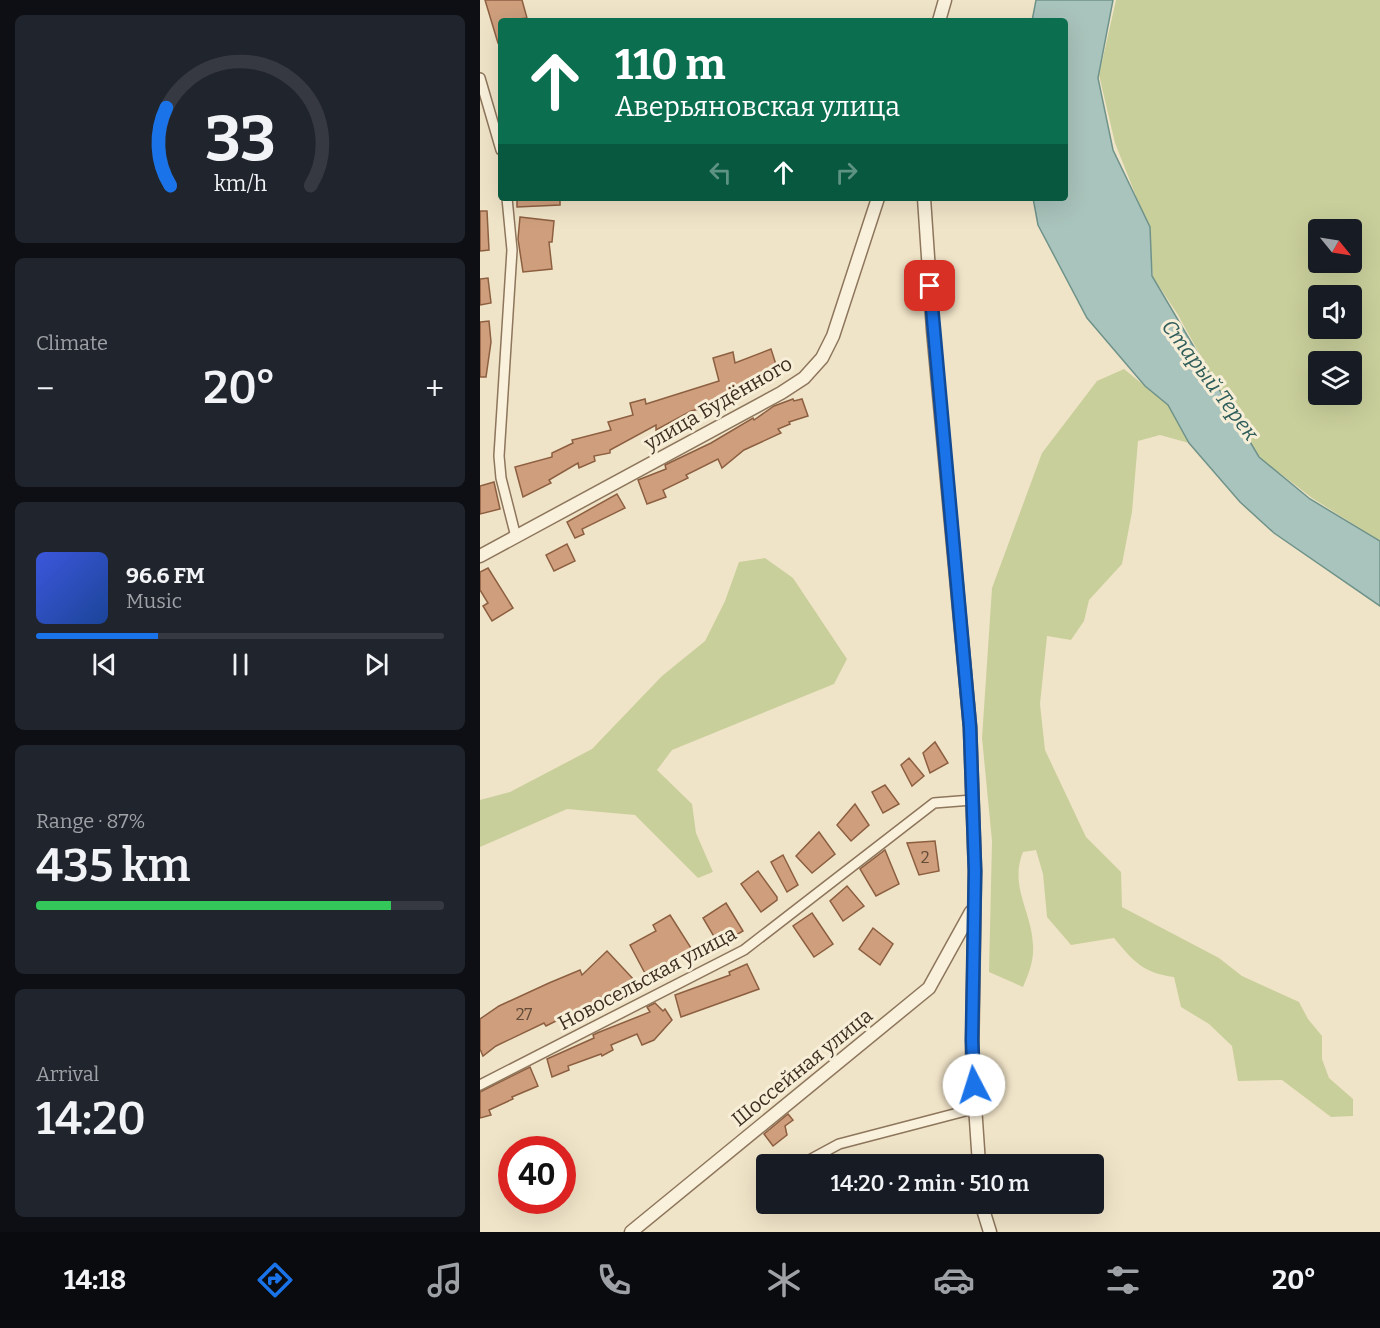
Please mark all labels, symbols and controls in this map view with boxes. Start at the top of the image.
text: 110 m [615,40,726,90]
icon: ahead [516,42,594,120]
text: Аверьяновская улица [615,91,900,123]
text: 33 [205,102,275,177]
icon: left [704,156,737,189]
icon: ahead [767,156,800,189]
icon: right [830,156,863,189]
text: km/h [213,172,267,198]
north arrow [1308,219,1362,273]
map controls [1308,219,1362,405]
pin [904,260,955,311]
icon: arrive [913,269,946,302]
button: sound [1308,285,1362,339]
water label: Старый Терек [1156,314,1264,446]
text: Climate [36,331,108,355]
street label: улица Будённого [639,351,796,456]
button: layers [1308,351,1362,405]
text: 20° [203,361,276,415]
text: − [36,369,54,409]
text: + [425,369,444,409]
text: 96.6 FM [126,562,205,589]
text: Music [126,589,182,613]
icon: previous [88,648,121,681]
icon: pause [224,648,257,681]
icon: next [360,648,393,681]
text: Range · 87% [36,809,145,833]
text: 435 km [36,839,190,893]
house number: 2 [921,848,929,867]
street label: Новосельская улица [554,921,740,1035]
street label: Шоссейная улица [727,1003,877,1131]
house number: 27 [516,1005,532,1024]
position arrow [942,1053,1006,1117]
text: Arrival [36,1062,99,1086]
text: 14:20 [36,1092,146,1146]
speed limit sign: 40 [498,1136,576,1214]
text: 14:20 · 2 min · 510 m [831,1170,1029,1197]
icon: directions [254,1259,296,1301]
icon: music [424,1259,466,1301]
icon: phone [593,1259,635,1301]
icon: climate [763,1259,805,1301]
icon: car [933,1259,975,1301]
icon: filters [1102,1259,1144,1301]
text: 14:18 [64,1264,126,1296]
text: 20° [1272,1264,1316,1296]

